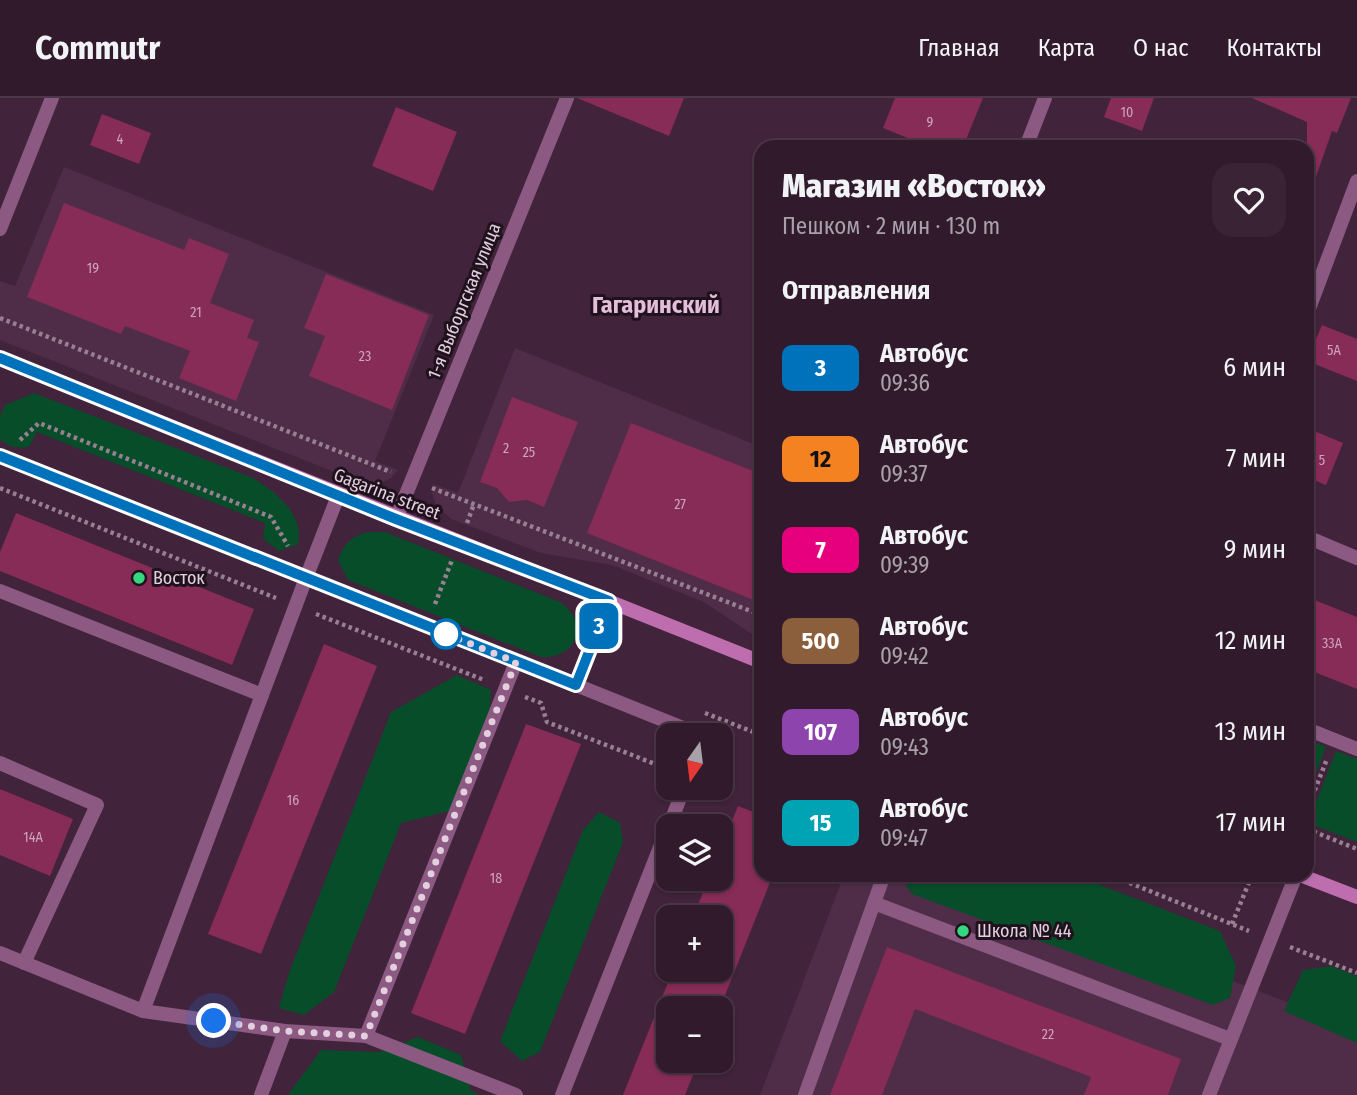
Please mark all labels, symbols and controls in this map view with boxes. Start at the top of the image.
text: Commutr [35,28,160,68]
text: Главная [918,34,1000,62]
text: Карта [1038,34,1095,62]
text: О нас [1133,34,1188,62]
text: Контакты [1226,34,1322,62]
house number: 10 [1121,104,1133,121]
house number: 9 [927,114,934,131]
house number: 4 [117,131,124,148]
button: heart [1212,163,1286,237]
text: Магазин «Восток» [782,166,1046,206]
text: Пешком · 2 мин · 130 m [782,212,1000,240]
street label: 1-я Выборгская улица [423,220,505,382]
house number: 19 [87,260,99,277]
text: Отправления [782,275,931,306]
district label: Гагаринский [592,291,720,319]
house number: 21 [190,304,202,321]
text: Автобус [880,338,968,369]
house number: 5А [1327,342,1342,359]
house number: 23 [359,348,371,365]
text: 6 мин [1223,352,1286,383]
text: 3 [815,354,826,382]
text: 09:36 [880,369,930,397]
text: Автобус [880,429,968,460]
house number: 2 [503,440,509,457]
text: 7 мин [1226,443,1286,474]
house number: 25 [523,444,535,461]
text: 12 [810,445,831,473]
house number: 5 [1319,452,1325,469]
text: 09:37 [880,460,928,488]
street label: Gagarina street [331,464,443,524]
house number: 27 [674,496,686,513]
text: Автобус [880,520,968,551]
text: 9 мин [1224,534,1286,565]
text: 7 [815,536,826,564]
text: 09:39 [880,551,929,579]
place label: Восток [153,567,205,589]
marker: Восток [131,570,147,586]
line badge: 3 [576,603,622,649]
text: Автобус [880,611,968,642]
text: 3 [593,612,605,640]
unlabelled marker [431,619,461,649]
text: 12 мин [1215,625,1286,656]
text: 500 [802,627,840,655]
house number: 33А [1322,635,1343,652]
text: 09:42 [880,642,929,670]
text: Автобус [880,702,968,733]
text: 13 мин [1214,716,1286,747]
text: 107 [804,718,837,746]
north arrow [656,723,733,800]
map controls [656,723,733,1073]
text: 09:43 [880,733,929,761]
house number: 16 [287,792,299,809]
text: Автобус [880,793,968,824]
text: 17 мин [1216,807,1286,838]
text: 15 [810,809,831,837]
button: layers [656,814,733,891]
text: 09:47 [880,824,928,852]
house number: 14А [23,829,43,846]
house number: 18 [490,870,502,887]
button: + [656,905,733,982]
place label: Школа № 44 [977,920,1072,942]
marker: Школа № 44 [955,923,971,939]
button: − [656,996,733,1073]
your location [196,1003,231,1038]
house number: 22 [1042,1026,1054,1043]

